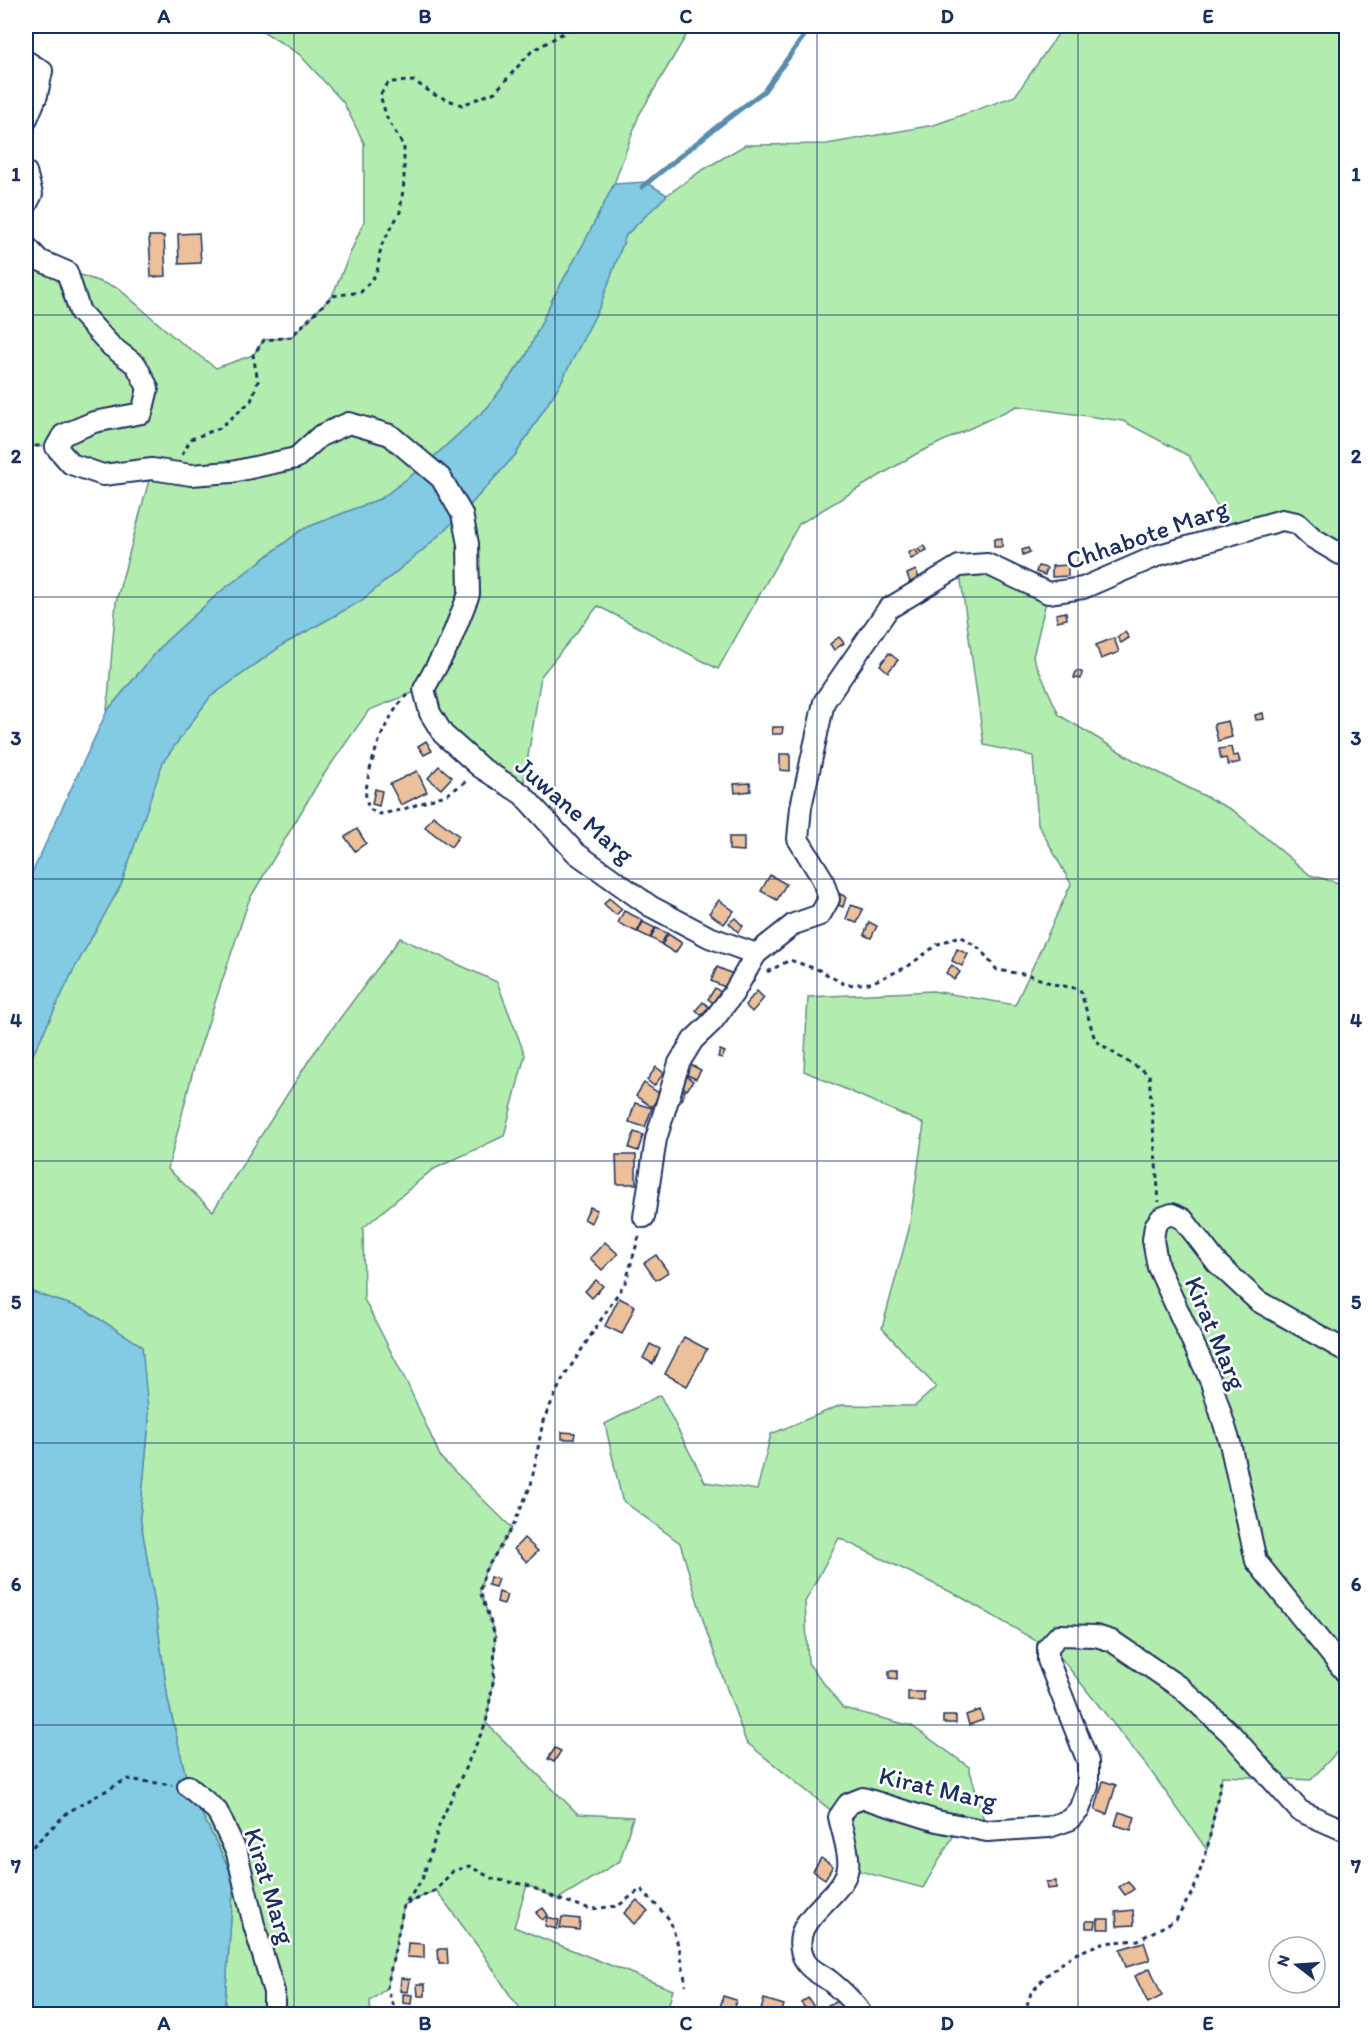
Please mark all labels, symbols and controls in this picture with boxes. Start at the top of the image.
text: A [157,4,171,28]
text: B [419,4,432,28]
text: C [680,4,693,28]
text: D [940,4,954,28]
text: E [1202,4,1214,28]
text: 1 [11,162,21,186]
text: 1 [1351,162,1361,186]
text: 2 [11,444,22,468]
text: 2 [1351,444,1362,468]
street label: Chhabote Marg [1062,491,1233,577]
text: 3 [11,726,22,750]
text: 3 [1351,726,1362,750]
street label: Juwane Marg [509,750,642,871]
text: 4 [10,1008,22,1032]
text: 4 [1350,1008,1362,1032]
street label: Kirat Marg [1178,1271,1254,1395]
text: 5 [11,1290,22,1314]
text: 5 [1351,1290,1362,1314]
text: 6 [11,1572,22,1596]
text: 6 [1351,1572,1362,1596]
street label: Kirat Marg [876,1759,1001,1817]
street label: Kirat Marg [237,1824,303,1949]
text: 7 [10,1854,21,1878]
text: 7 [1350,1854,1361,1878]
north arrow [1267,1935,1327,1995]
text: N [1272,1953,1294,1969]
text: A [157,2011,171,2035]
text: B [419,2011,432,2035]
text: C [680,2011,693,2035]
text: D [940,2011,954,2035]
text: E [1202,2011,1214,2035]

